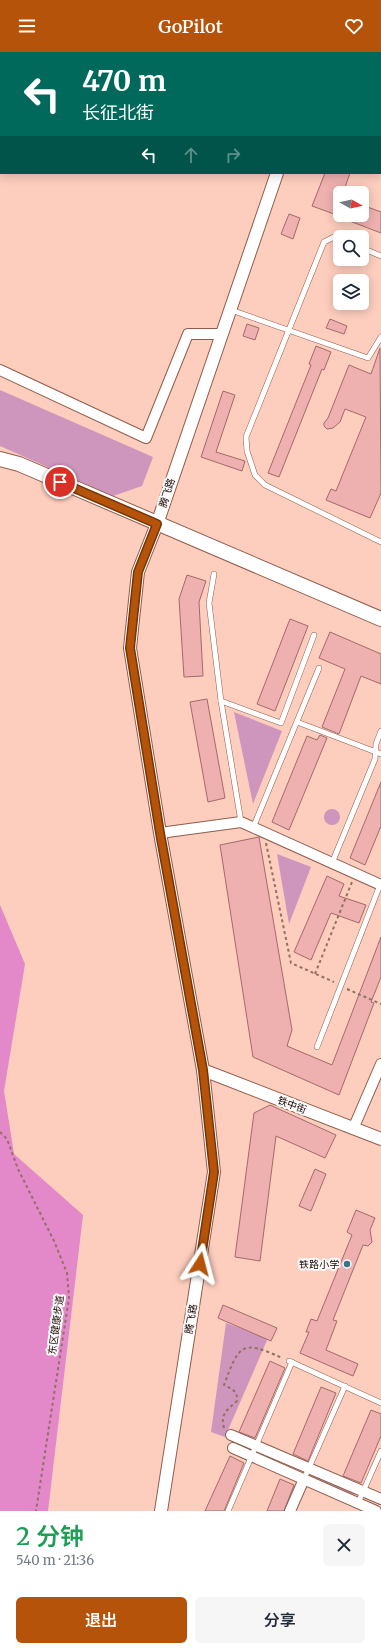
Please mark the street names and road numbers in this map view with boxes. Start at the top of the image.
street label: 腾飞路 [156,477,178,509]
street label: 铁中街 [276,1094,308,1116]
street label: 东区健康步道 [45,1294,67,1356]
street label: 腾飞路 [182,1303,200,1335]

